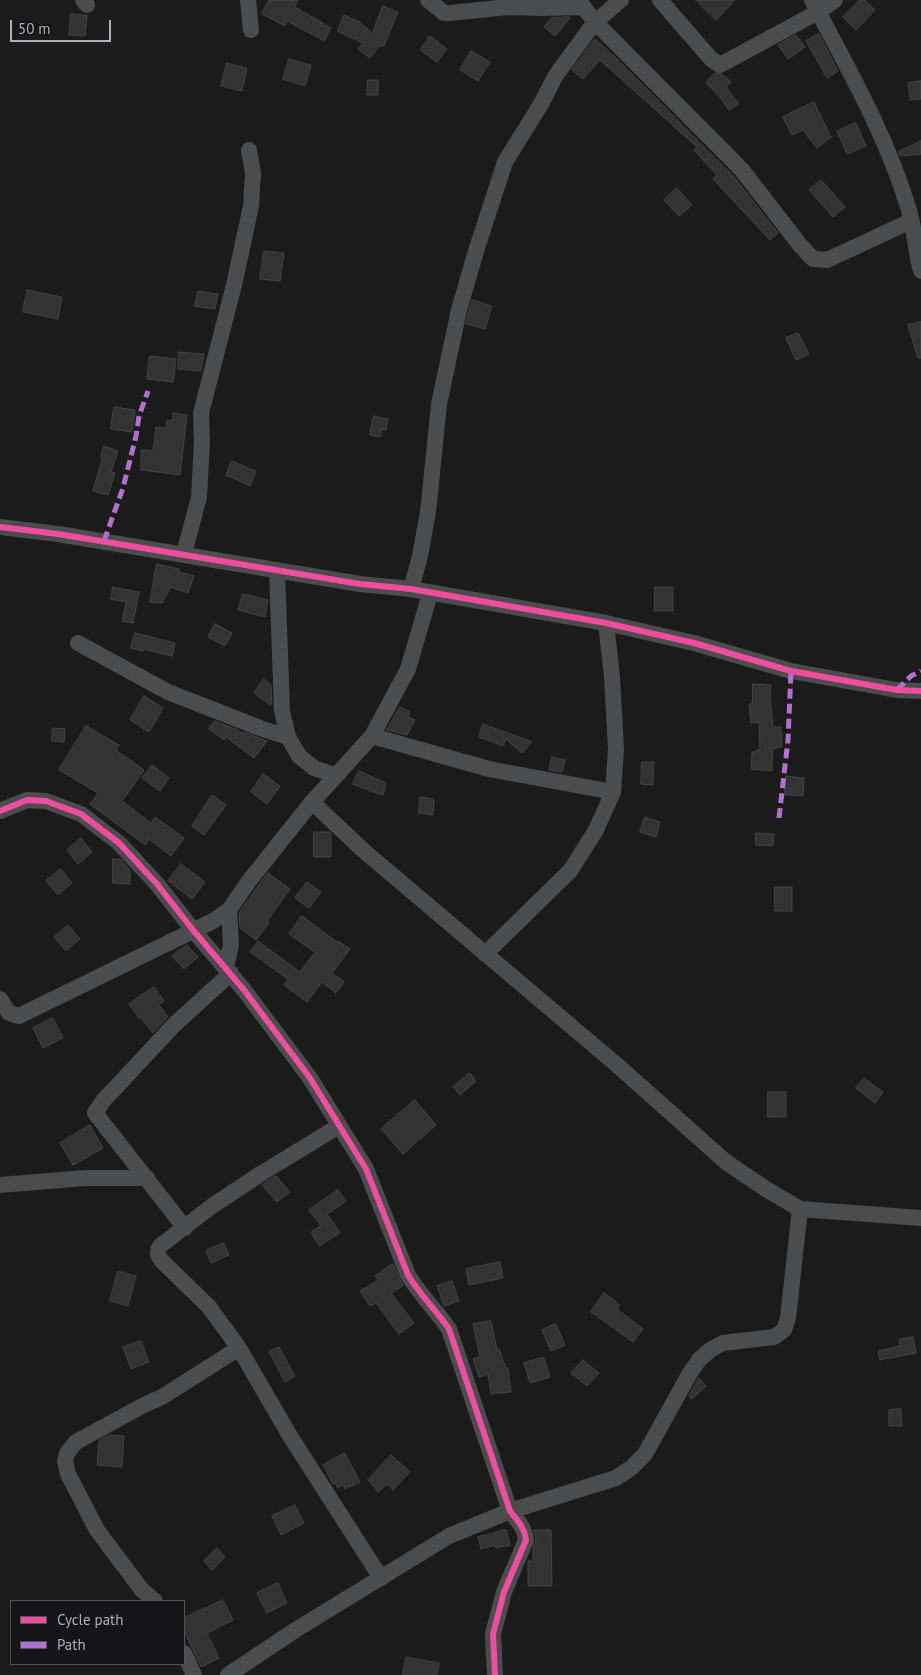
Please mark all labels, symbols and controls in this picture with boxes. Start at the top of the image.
scale bar [12,10,114,42]
text: 50 m [18,19,51,38]
legend [10,1600,185,1665]
text: Cycle path [57,1610,123,1629]
text: Path [57,1635,86,1654]

